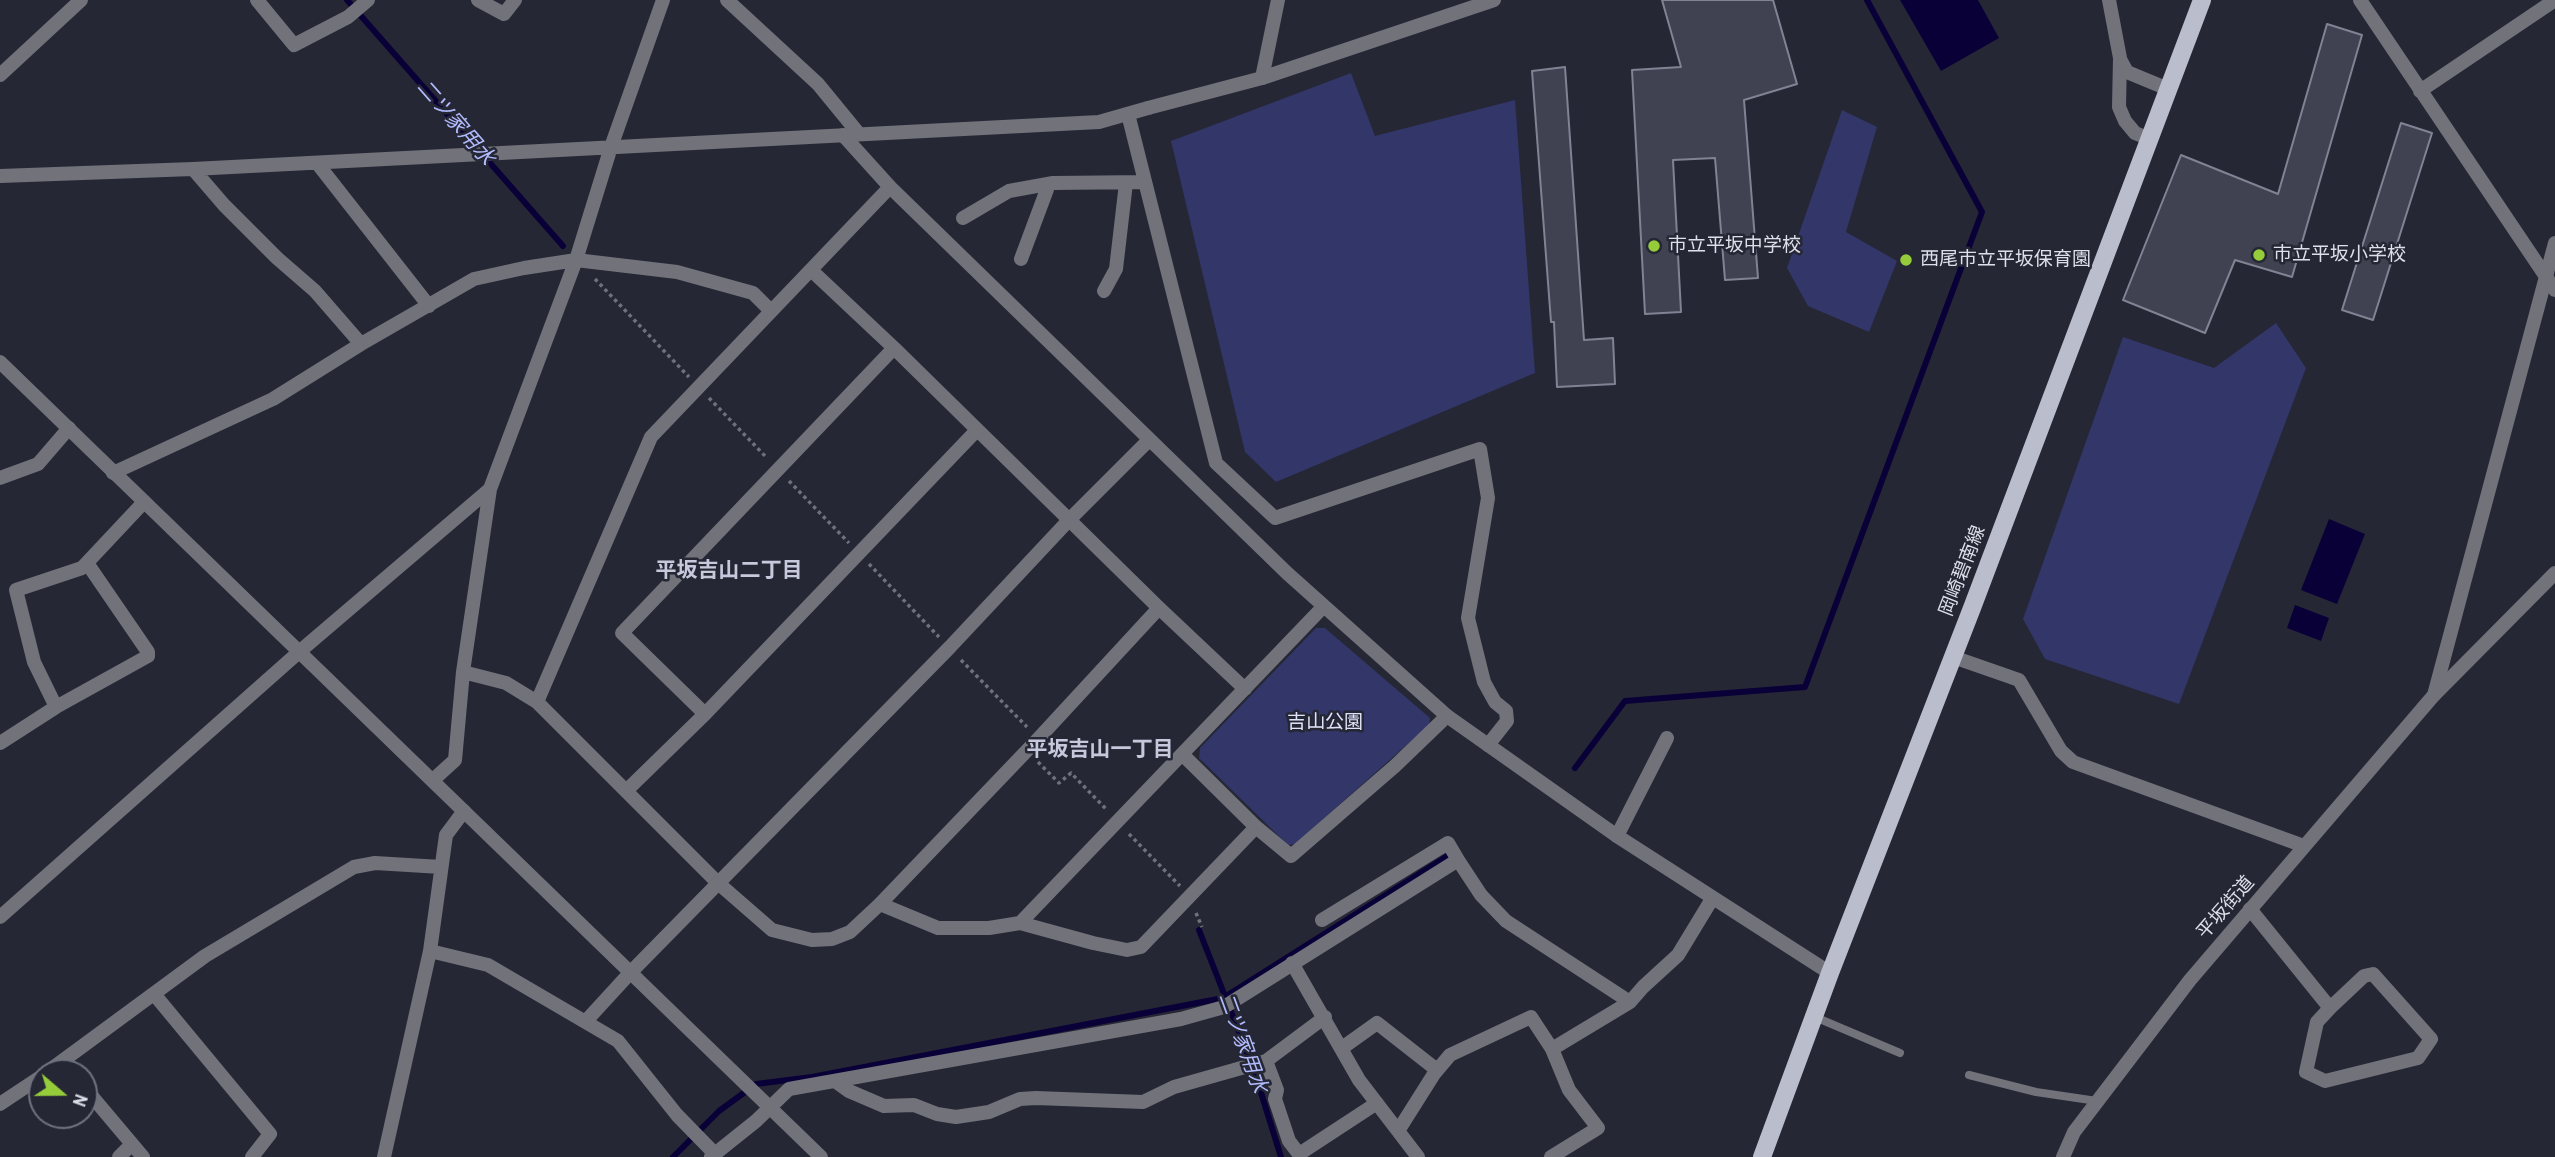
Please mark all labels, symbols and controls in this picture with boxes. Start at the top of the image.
water label: 二ツ家用水 [411,75,499,171]
place label: 市立平坂中学校 [1668,235,1801,257]
marker: 市立平坂中学校 [1646,238,1662,254]
place label: 市立平坂小学校 [2273,244,2406,266]
marker: 市立平坂小学校 [2251,247,2267,263]
place label: 西尾市立平坂保育園 [1920,249,2091,271]
marker: 西尾市立平坂保育園 [1898,252,1914,268]
street label: 岡崎碧南線 [1935,523,1991,619]
district label: 平坂吉山二丁目 [656,558,802,584]
park label: 吉山公園 [1287,712,1363,734]
district label: 平坂吉山一丁目 [1027,737,1173,763]
street label: 平坂街道 [2192,872,2260,944]
water label: 二ツ家用水 [1212,989,1272,1097]
north arrow [28,1059,98,1129]
text: N [67,1091,95,1110]

